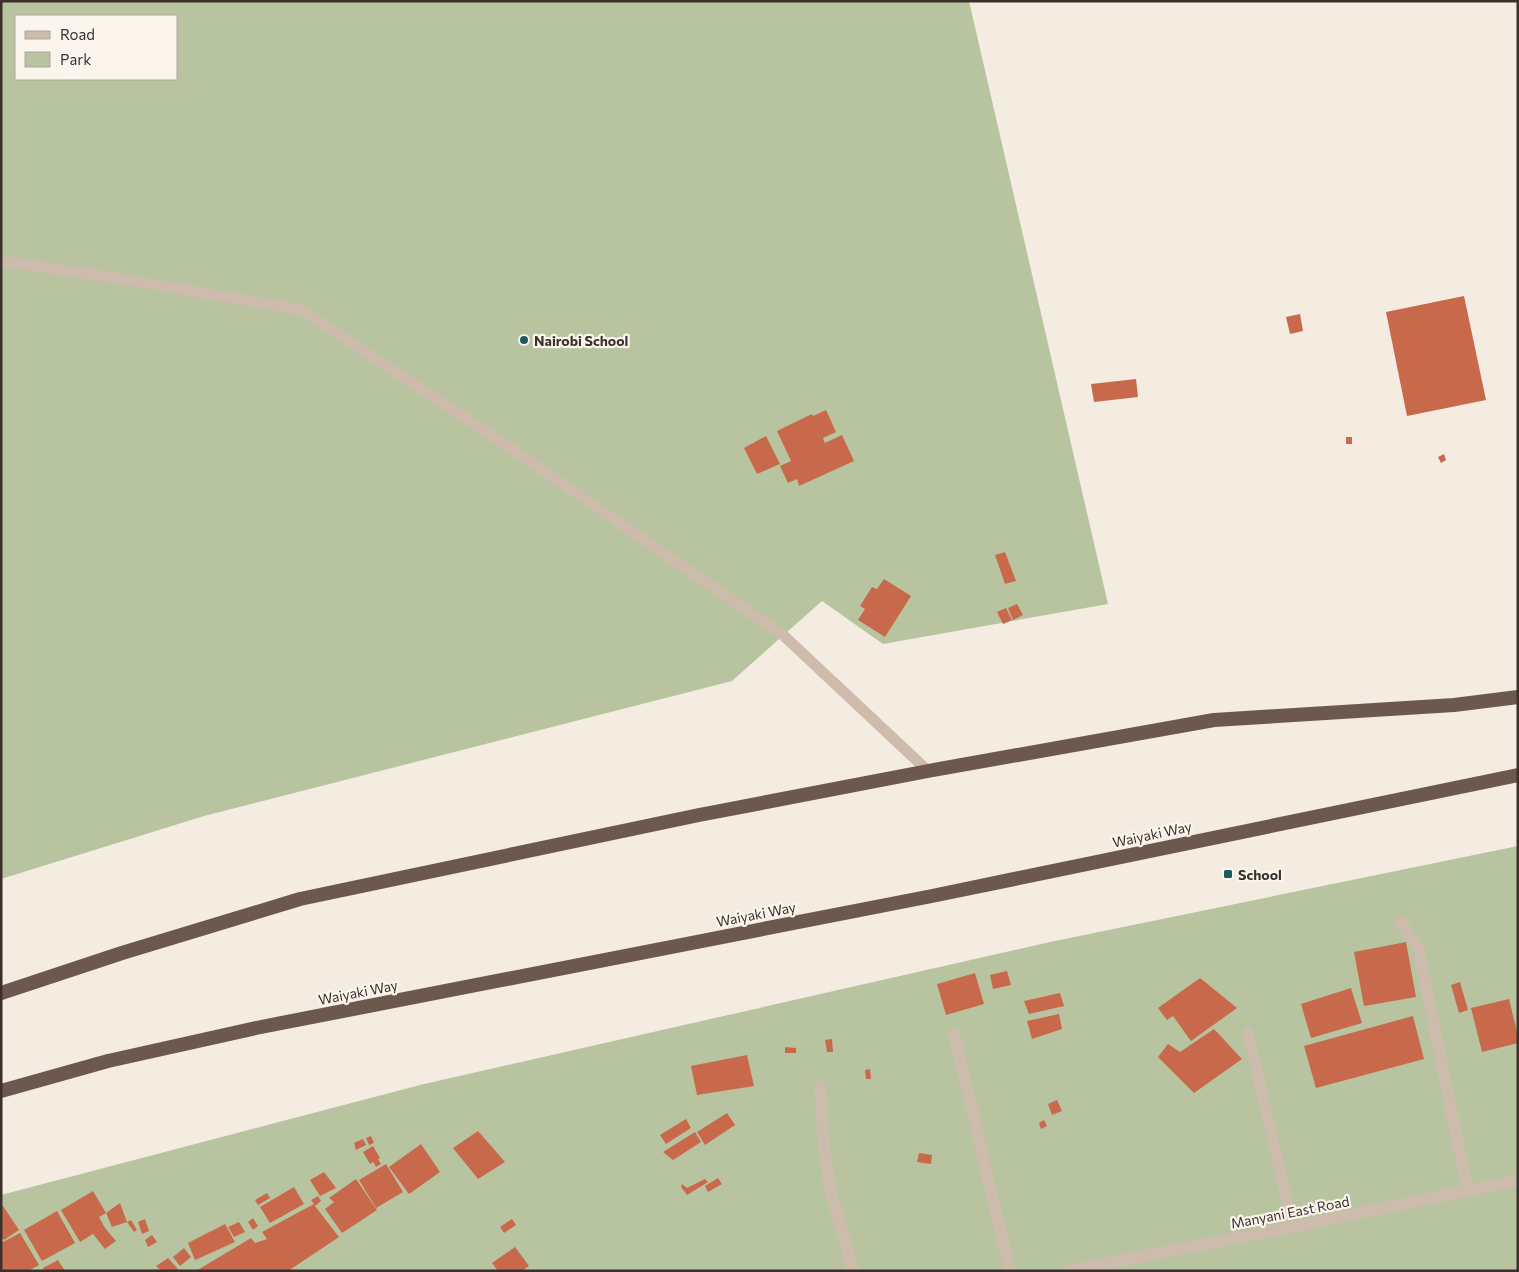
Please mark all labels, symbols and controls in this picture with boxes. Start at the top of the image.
legend [15,15,178,80]
text: Road [60,25,95,43]
text: Park [60,50,91,68]
place label: Nairobi School [534,332,628,349]
marker: Nairobi School [518,334,530,346]
street label: Waiyaki Way [1111,817,1193,851]
place label: School [1238,866,1282,883]
marker: School [1222,868,1234,880]
street label: Waiyaki Way [715,898,797,930]
street label: Waiyaki Way [317,976,399,1008]
street label: Manyani East Road [1229,1192,1351,1232]

